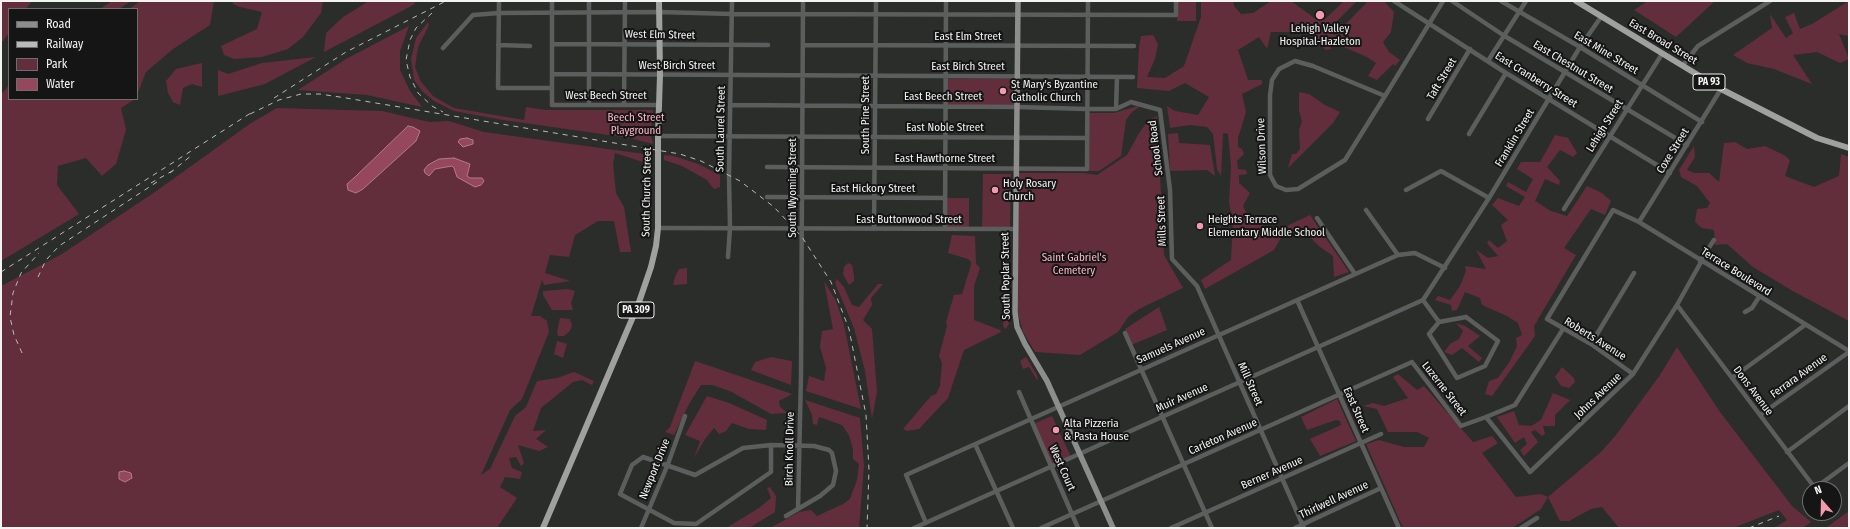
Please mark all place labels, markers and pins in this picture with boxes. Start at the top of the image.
marker: Lehigh Valley Hospital-Hazleton [1314,9,1326,21]
place label: Lehigh Valley Hospital-Hazleton [1279,22,1361,48]
place label: St Mary's Byzantine Catholic Church [1011,78,1098,104]
marker: St Mary's Byzantine Catholic Church [998,86,1008,96]
place label: Holy Rosary Church [1003,177,1056,203]
marker: Holy Rosary Church [990,185,1000,195]
place label: Heights Terrace Elementary Middle School [1208,213,1325,239]
marker: Heights Terrace Elementary Middle School [1195,221,1205,231]
place label: Alta Pizzeria & Pasta House [1064,417,1129,443]
marker: Alta Pizzeria & Pasta House [1051,425,1061,435]

